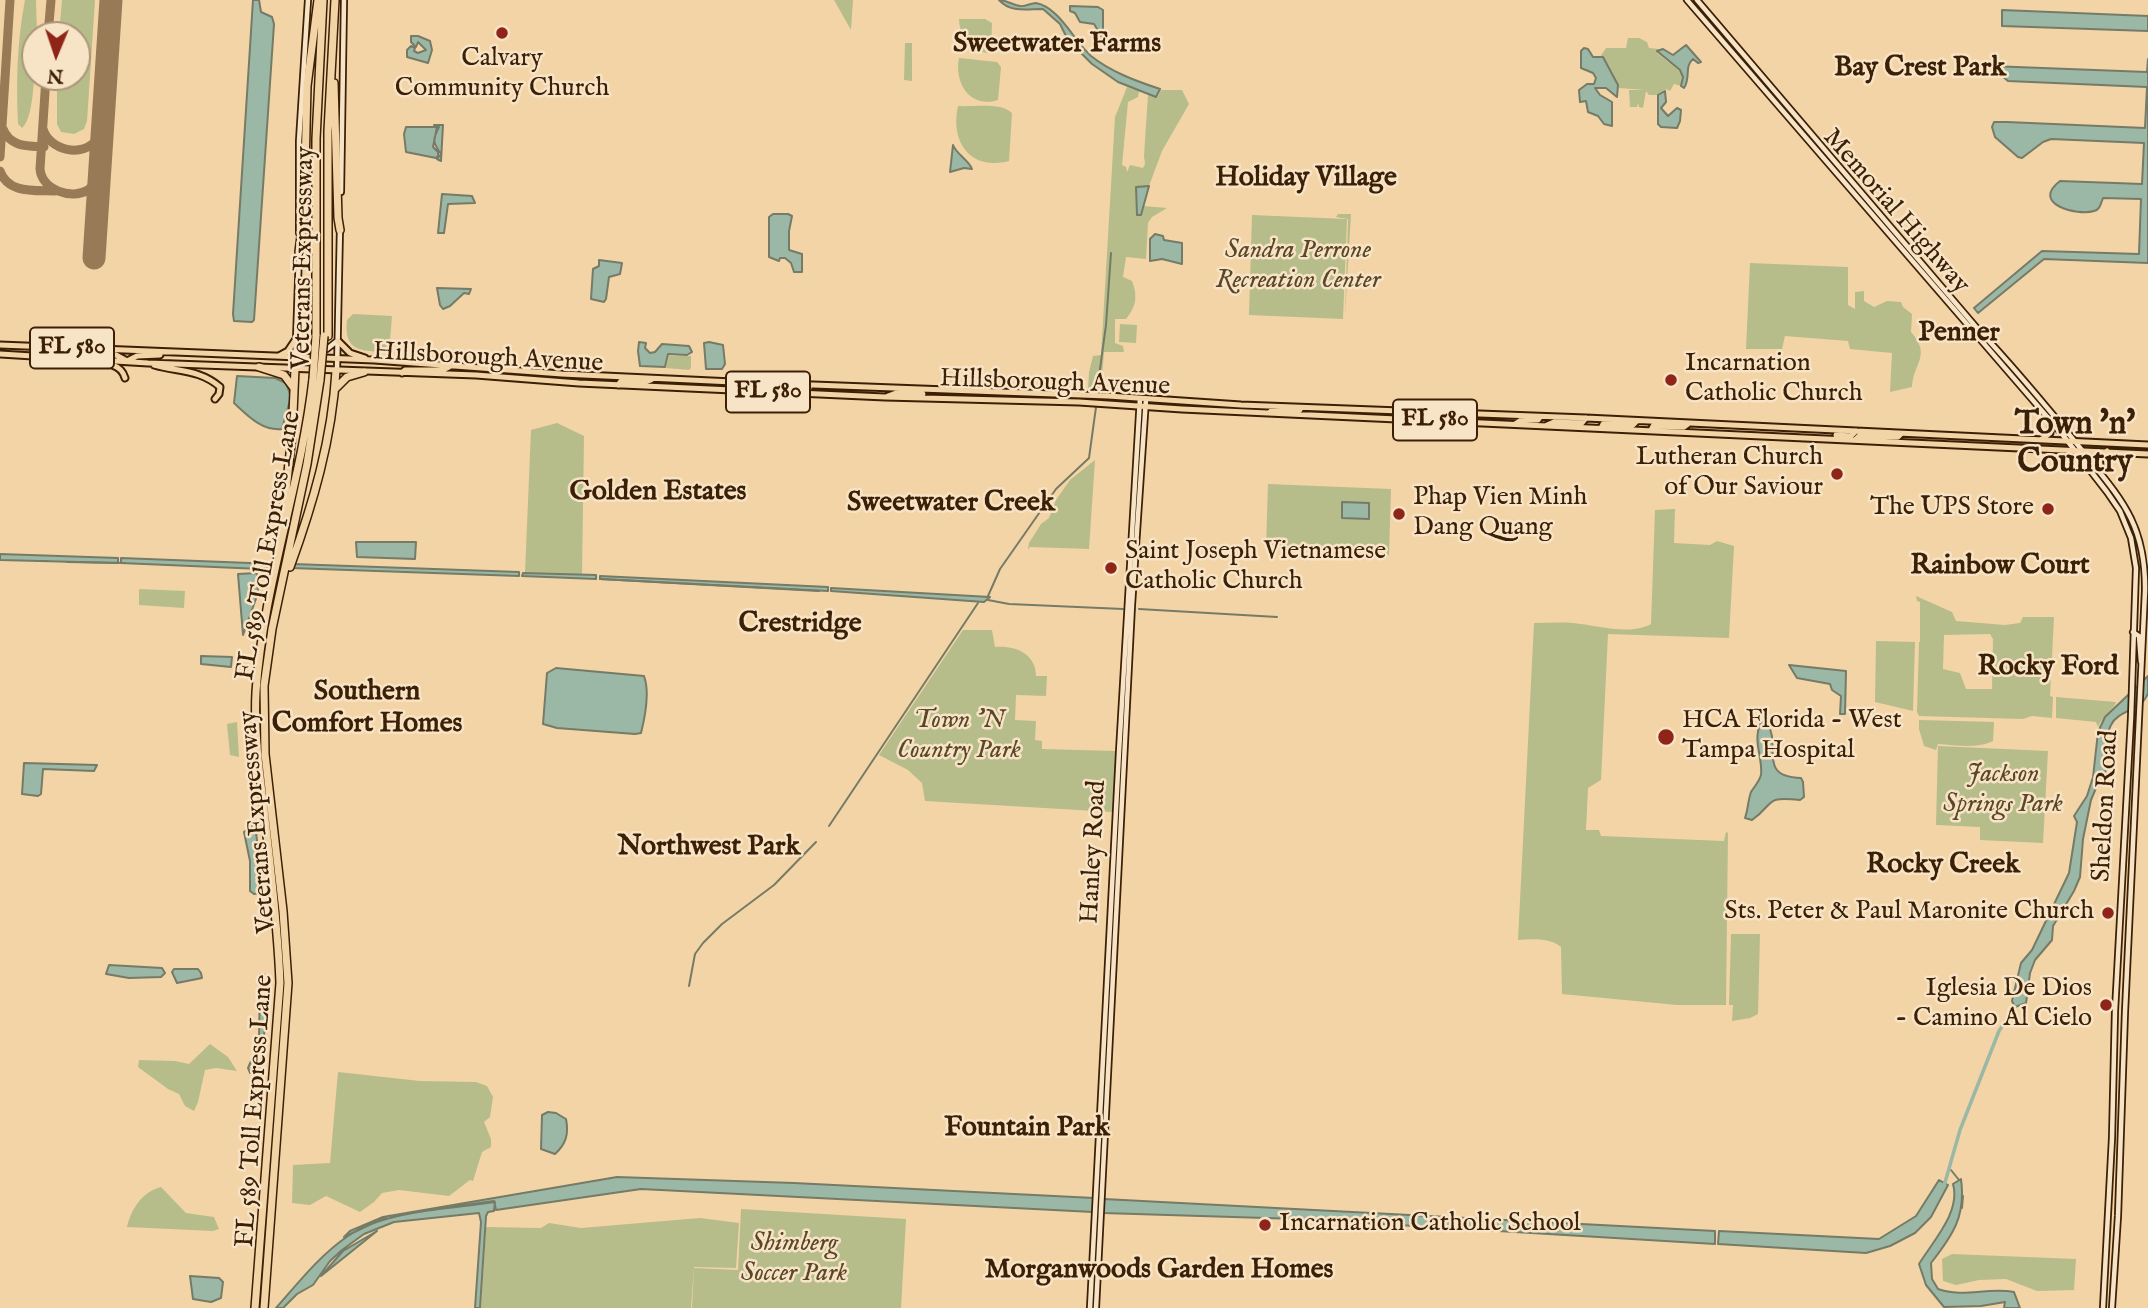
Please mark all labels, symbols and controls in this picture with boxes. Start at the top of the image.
north arrow [21,21,91,91]
marker: Calvary Community Church [494,25,510,41]
district label: Sweetwater Farms [953,28,1161,62]
place label: Calvary Community Church [395,44,609,106]
district label: Bay Crest Park [1834,52,2006,86]
text: N [47,63,64,87]
street label: Memorial Highway [1815,123,1975,301]
street label: Veterans Expressway [287,146,323,370]
district label: Holiday Village [1215,162,1397,196]
park label: Sandra Perrone Recreation Center [1215,236,1381,298]
district label: Penner [1918,317,2000,351]
road number: FL 580 [30,328,114,368]
street label: Hillsborough Avenue [372,337,604,381]
place label: Incarnation Catholic Church [1685,349,1862,410]
street label: Hillsborough Avenue [939,364,1171,404]
road number: FL 580 [726,372,810,412]
marker: Incarnation Catholic Church [1663,372,1679,388]
road number: FL 580 [1393,400,1477,440]
district label: Town 'n' Country [2015,406,2135,484]
street label: FL 589 Toll Express Lane [231,409,309,683]
place label: Lutheran Church of Our Saviour [1636,443,1823,504]
marker: Lutheran Church of Our Saviour [1829,466,1845,482]
district label: Golden Estates [570,476,746,510]
place label: Phap Vien Minh Dang Quang [1413,483,1587,544]
district label: Sweetwater Creek [847,487,1055,521]
place label: The UPS Store [1870,493,2034,525]
marker: The UPS Store [2040,501,2056,517]
marker: Phap Vien Minh Dang Quang [1391,506,1407,522]
place label: Saint Joseph Vietnamese Catholic Church [1125,537,1386,598]
district label: Rainbow Court [1910,550,2090,584]
marker: Saint Joseph Vietnamese Catholic Church [1103,560,1119,576]
district label: Crestridge [738,608,862,642]
district label: Rocky Ford [1978,651,2118,685]
district label: Southern Comfort Homes [272,676,462,742]
park label: Town ’N Country Park [897,706,1021,768]
place label: HCA Florida - West Tampa Hospital [1682,706,1902,768]
street label: Veterans Expressway [234,709,284,935]
marker: HCA Florida - West Tampa Hospital [1656,727,1676,747]
street label: Sheldon Road [2087,729,2127,883]
park label: Jackson Springs Park [1943,760,2063,822]
street label: Hanley Road [1076,779,1114,925]
district label: Northwest Park [618,831,800,865]
district label: Rocky Creek [1866,849,2020,883]
place label: Sts. Peter & Paul Maronite Church [1724,897,2094,929]
marker: Sts. Peter & Paul Maronite Church [2100,905,2116,921]
street label: FL 589 Toll Express Lane [231,974,281,1248]
place label: Iglesia De Dios - Camino Al Cielo [1895,974,2092,1036]
marker: Iglesia De Dios - Camino Al Cielo [2098,997,2114,1013]
district label: Fountain Park [944,1112,1110,1146]
place label: Incarnation Catholic School [1279,1209,1581,1241]
marker: Incarnation Catholic School [1257,1217,1273,1233]
park label: Shimberg Soccer Park [741,1229,847,1290]
district label: Morganwoods Garden Homes [985,1254,1333,1288]

